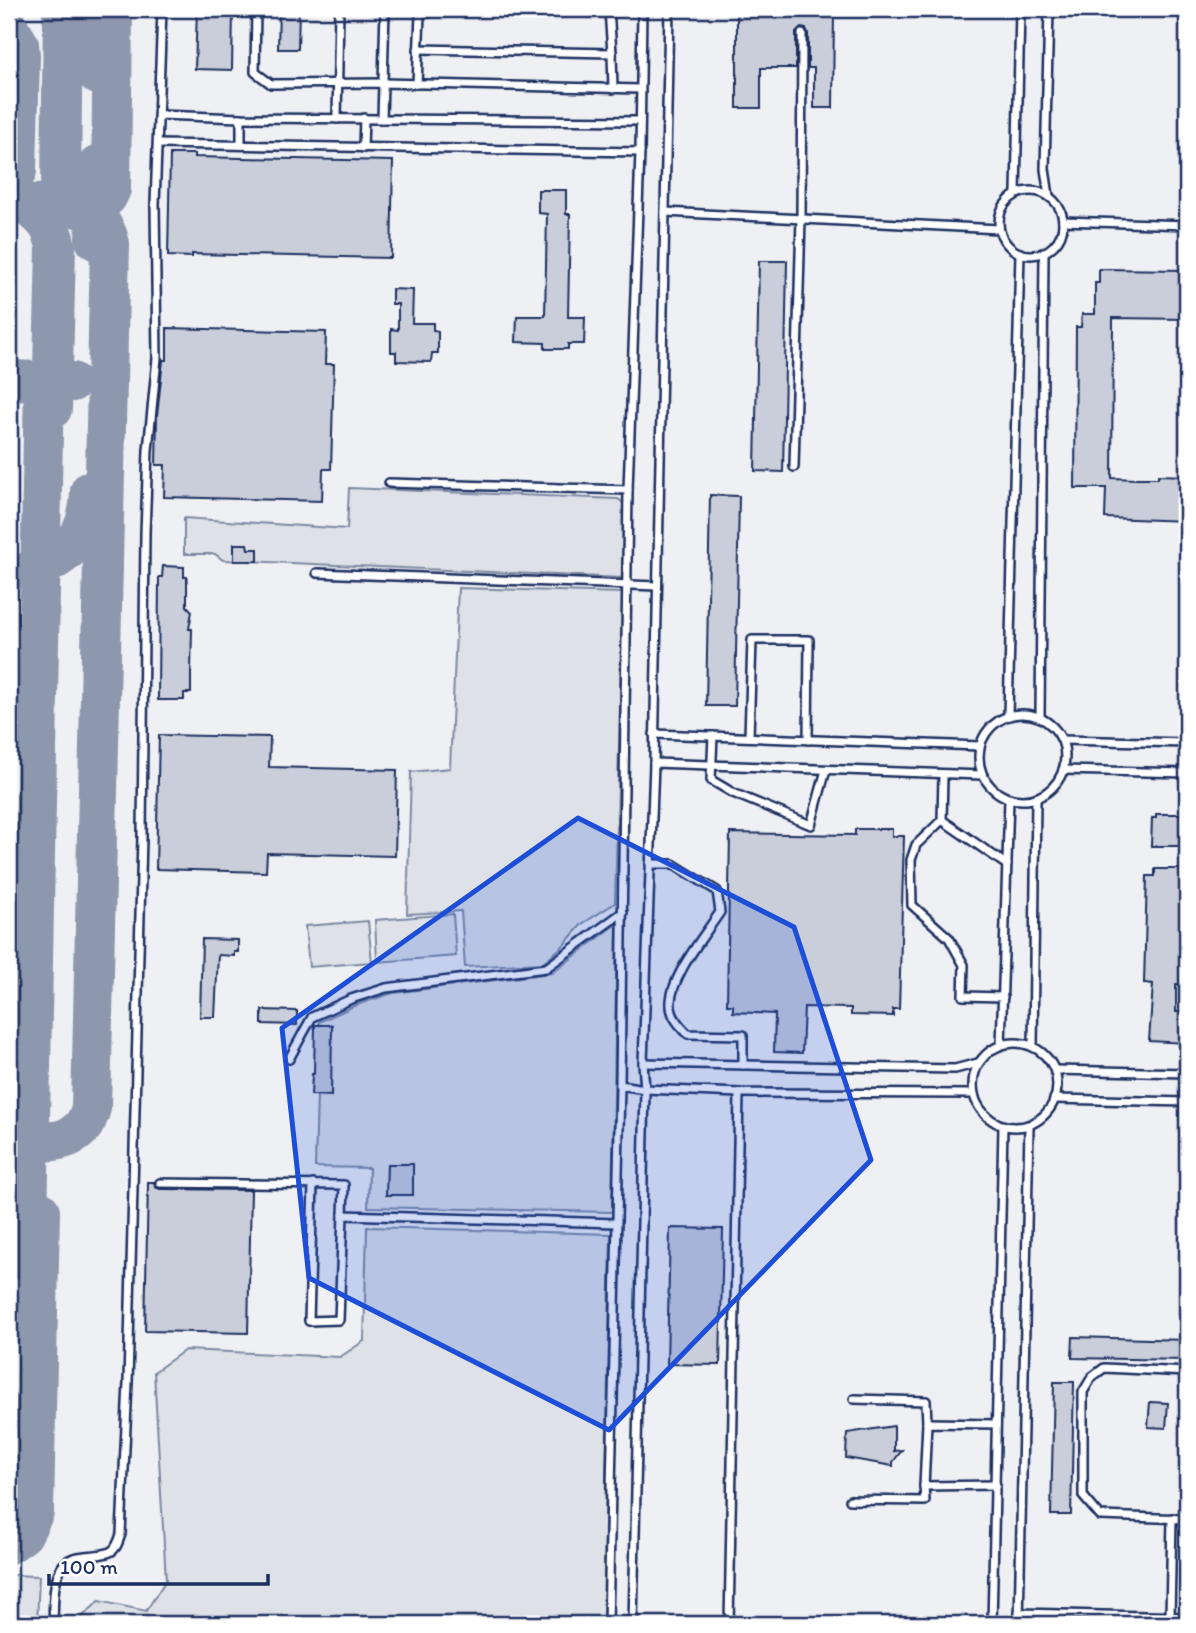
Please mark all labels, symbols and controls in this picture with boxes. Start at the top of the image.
scale bar [49,1542,268,1586]
text: 100 m [60,1554,118,1579]

